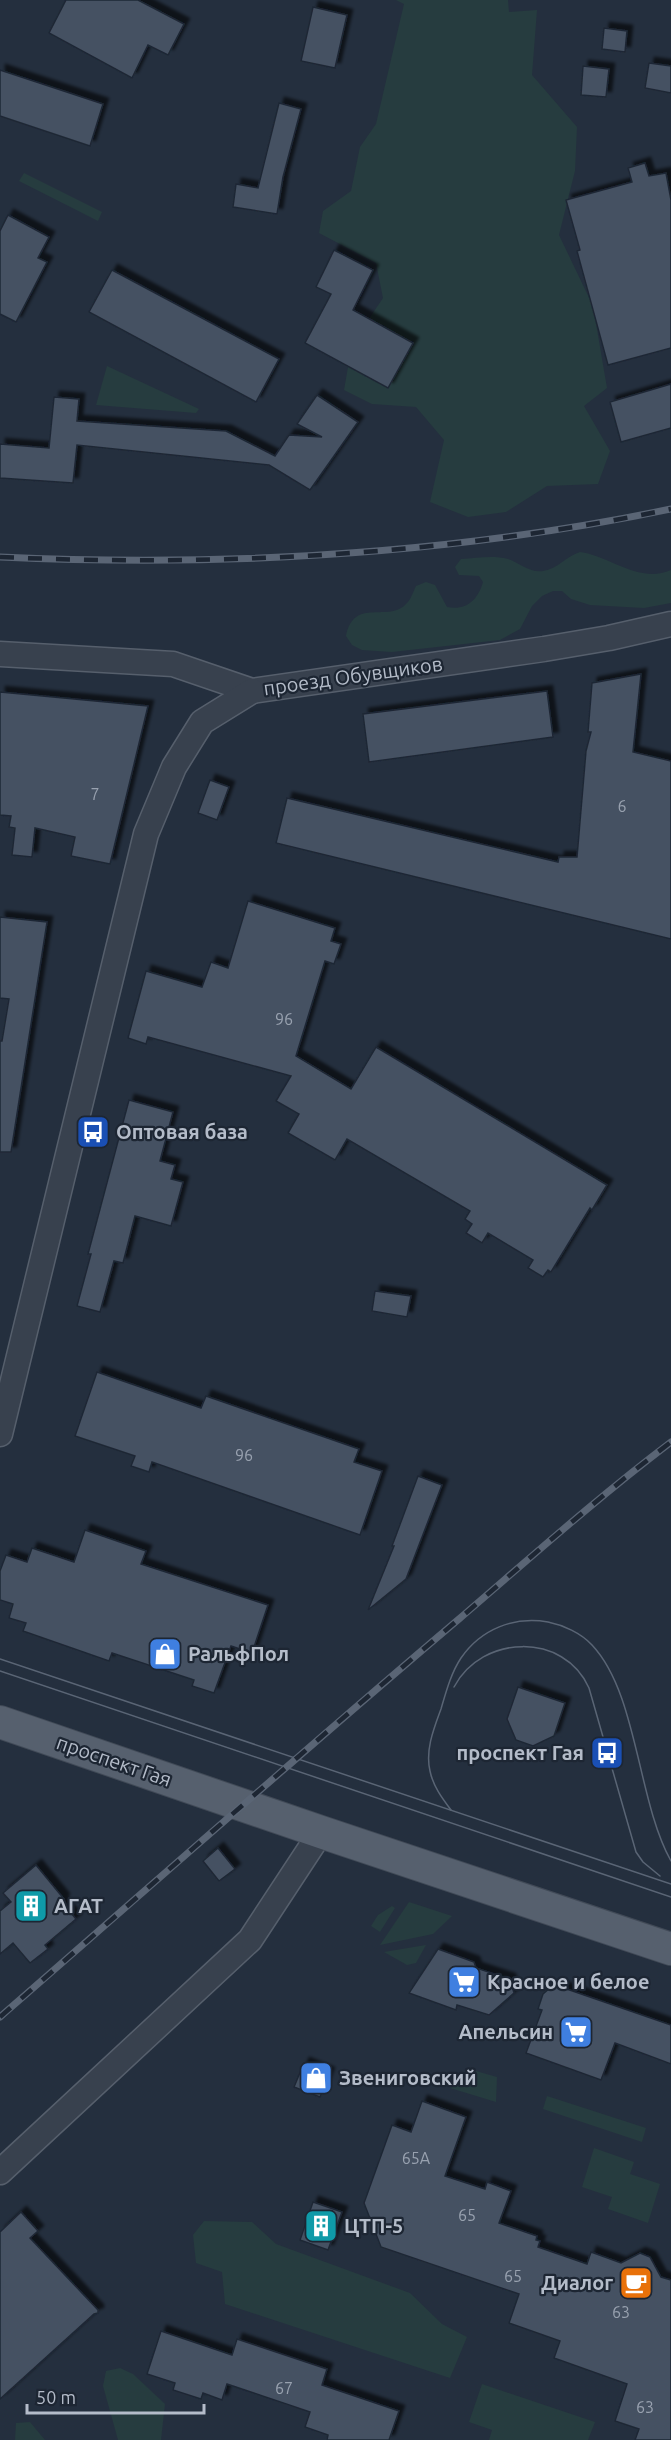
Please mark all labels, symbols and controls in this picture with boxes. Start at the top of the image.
street label: проезд Обувщиков [262,652,444,699]
house number: 7 [90,785,100,803]
house number: 6 [617,797,627,815]
house number: 96 [275,1010,293,1028]
bus stop icon: Оптовая база [75,1114,111,1150]
place label: Оптовая база [116,1120,248,1143]
house number: 96 [235,1446,253,1464]
shop icon: РальфПол [147,1636,183,1672]
place label: РальфПол [188,1642,289,1665]
street label: проспект Гая [54,1730,175,1791]
bus stop icon: проспект Гая [589,1735,625,1771]
place label: проспект Гая [456,1741,584,1764]
building icon: АГАТ [13,1888,49,1924]
place label: АГАТ [54,1894,103,1917]
supermarket icon: Красное и белое [446,1964,482,2000]
place label: Красное и белое [487,1970,649,1993]
supermarket icon: Апельсин [558,2014,594,2050]
place label: Апельсин [458,2020,553,2043]
shop icon: Звениговский [298,2060,334,2096]
place label: Звениговский [339,2066,477,2089]
house number: 65А [402,2149,431,2167]
house number: 65 [458,2206,476,2224]
building icon: ЦТП-5 [303,2208,339,2244]
place label: ЦТП-5 [344,2214,403,2237]
cafe icon: Диалог [618,2265,654,2301]
house number: 65 [504,2267,522,2285]
place label: Диалог [541,2271,613,2294]
house number: 63 [612,2303,630,2321]
scale bar [27,2377,204,2415]
house number: 67 [275,2379,293,2397]
text: 50 m [36,2387,76,2407]
house number: 63 [636,2398,654,2416]

